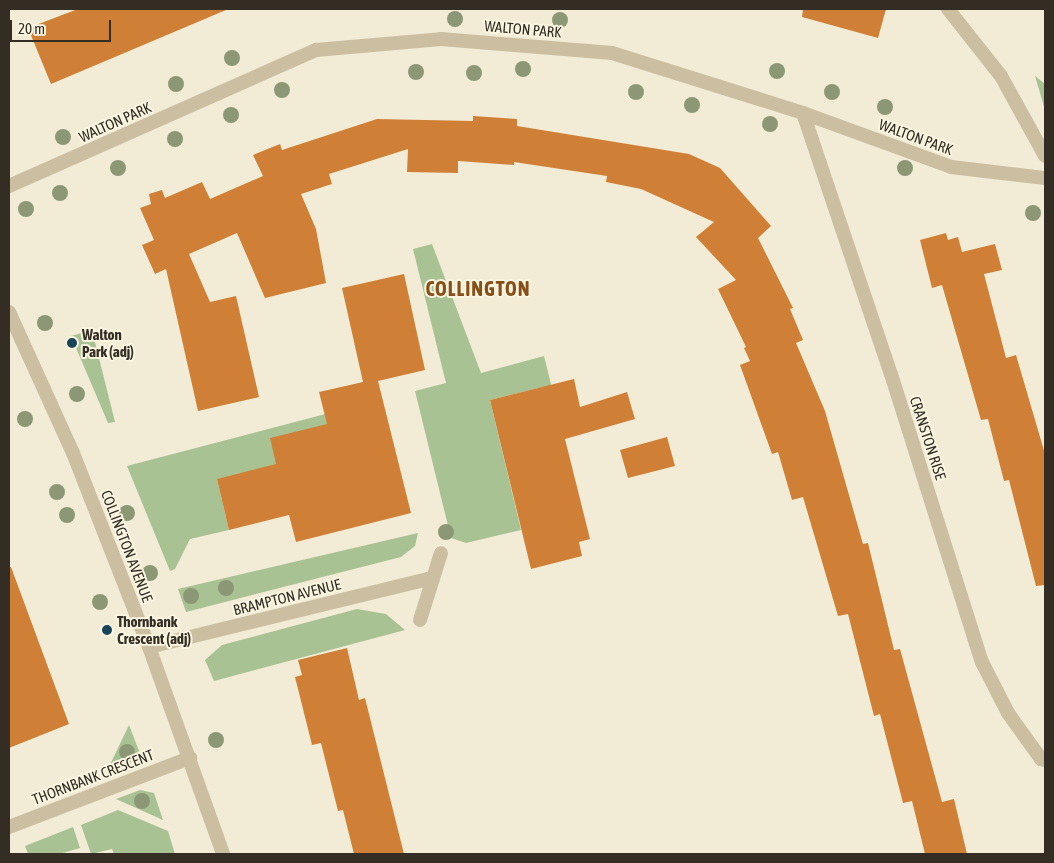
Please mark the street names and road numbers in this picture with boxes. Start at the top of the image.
street label: WALTON PARK [484,17,562,41]
street label: WALTON PARK [76,98,154,146]
street label: WALTON PARK [877,115,955,159]
street label: CRANSTON RISE [906,394,950,482]
street label: COLLINGTON AVENUE [97,488,157,604]
street label: BRAMPTON AVENUE [231,575,343,619]
street label: THORNBANK CRESCENT [30,746,156,808]

